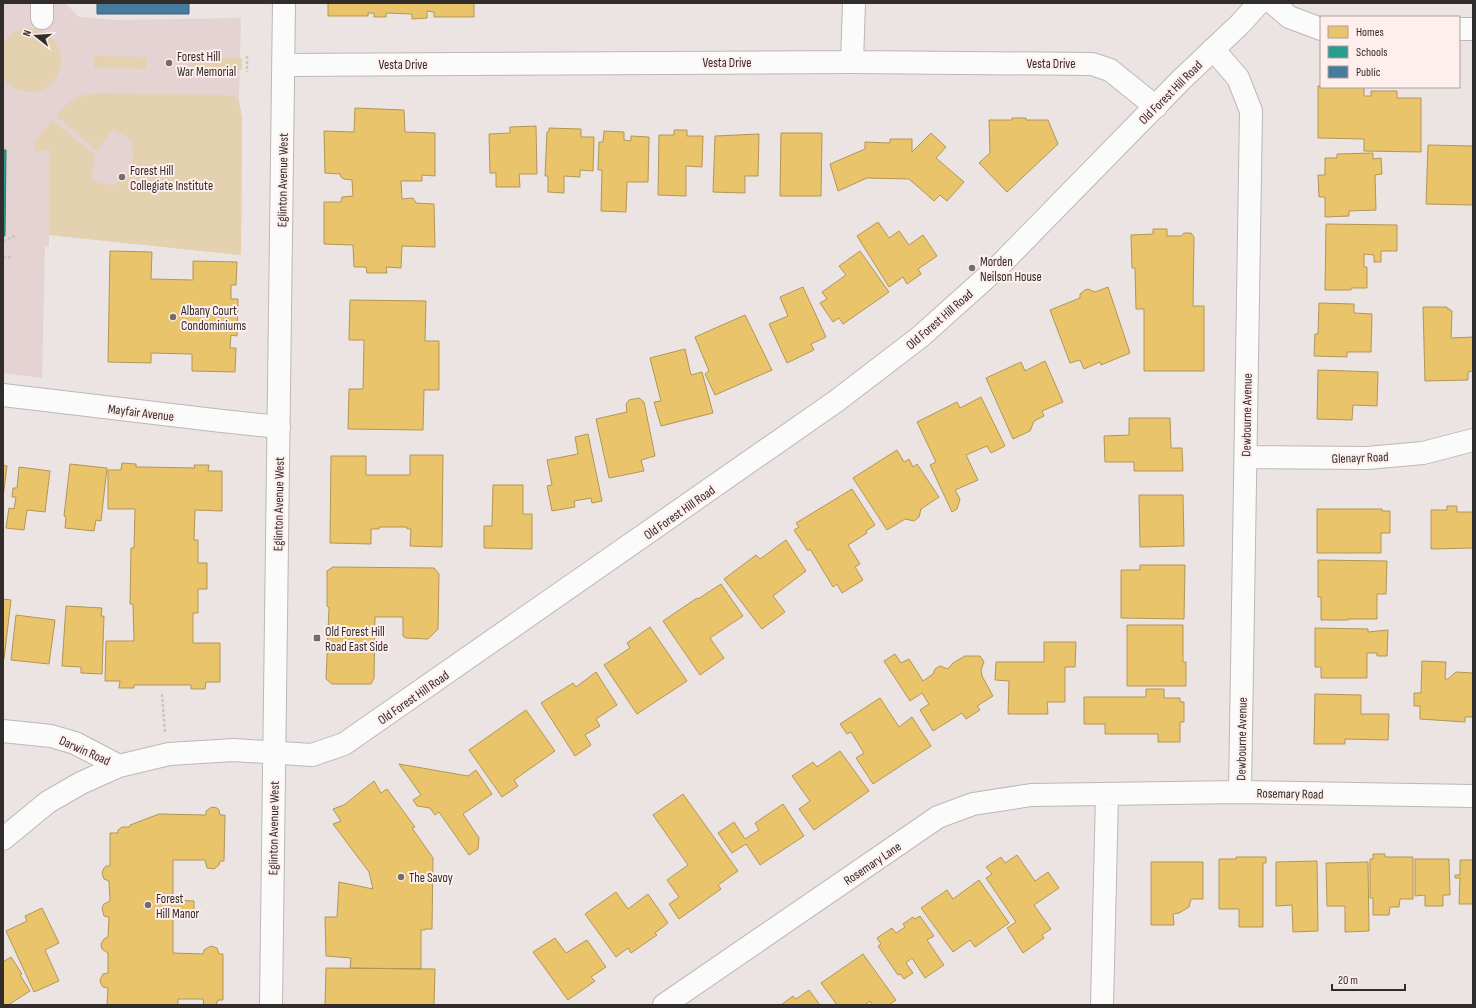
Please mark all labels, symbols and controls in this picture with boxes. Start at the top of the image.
north arrow [16,16,56,56]
legend [1320,16,1460,88]
text: Homes [1356,25,1384,40]
text: N [20,28,34,38]
text: Schools [1356,45,1388,60]
place label: Forest Hill War Memorial [177,49,236,80]
street label: Vesta Drive [702,55,752,71]
street label: Vesta Drive [1026,56,1076,72]
street label: Vesta Drive [378,57,428,73]
marker: Forest Hill War Memorial [164,58,174,68]
street label: Old Forest Hill Road [1136,58,1206,128]
text: Public [1356,65,1381,80]
street label: Eglinton Avenue West [274,133,292,227]
place label: Forest Hill Collegiate Institute [130,163,213,194]
marker: Forest Hill Collegiate Institute [117,172,127,182]
place label: Morden Neilson House [980,254,1042,285]
marker: Morden Neilson House [967,263,977,273]
street label: Old Forest Hill Road [903,286,976,353]
place label: Albany Court Condominiums [180,303,246,334]
marker: Albany Court Condominiums [168,312,178,322]
street label: Dewbourne Avenue [1238,373,1256,457]
street label: Mayfair Avenue [107,401,175,425]
street label: Glenayr Road [1331,449,1389,467]
street label: Eglinton Avenue West [270,457,288,551]
street label: Old Forest Hill Road [641,482,718,543]
place label: Old Forest Hill Road East Side [325,624,388,655]
marker: Old Forest Hill Road East Side [312,633,322,643]
street label: Old Forest Hill Road [375,667,452,728]
street label: Dewbourne Avenue [1233,697,1251,781]
street label: Darwin Road [57,733,113,769]
street label: Eglinton Avenue West [265,781,283,875]
street label: Rosemary Road [1256,785,1324,803]
street label: Rosemary Lane [841,839,904,889]
place label: The Savoy [409,870,453,886]
marker: The Savoy [396,872,406,882]
place label: Forest Hill Manor [156,891,200,922]
marker: Forest Hill Manor [143,900,153,910]
scale bar [1332,966,1405,992]
text: 20 m [1338,973,1358,988]

